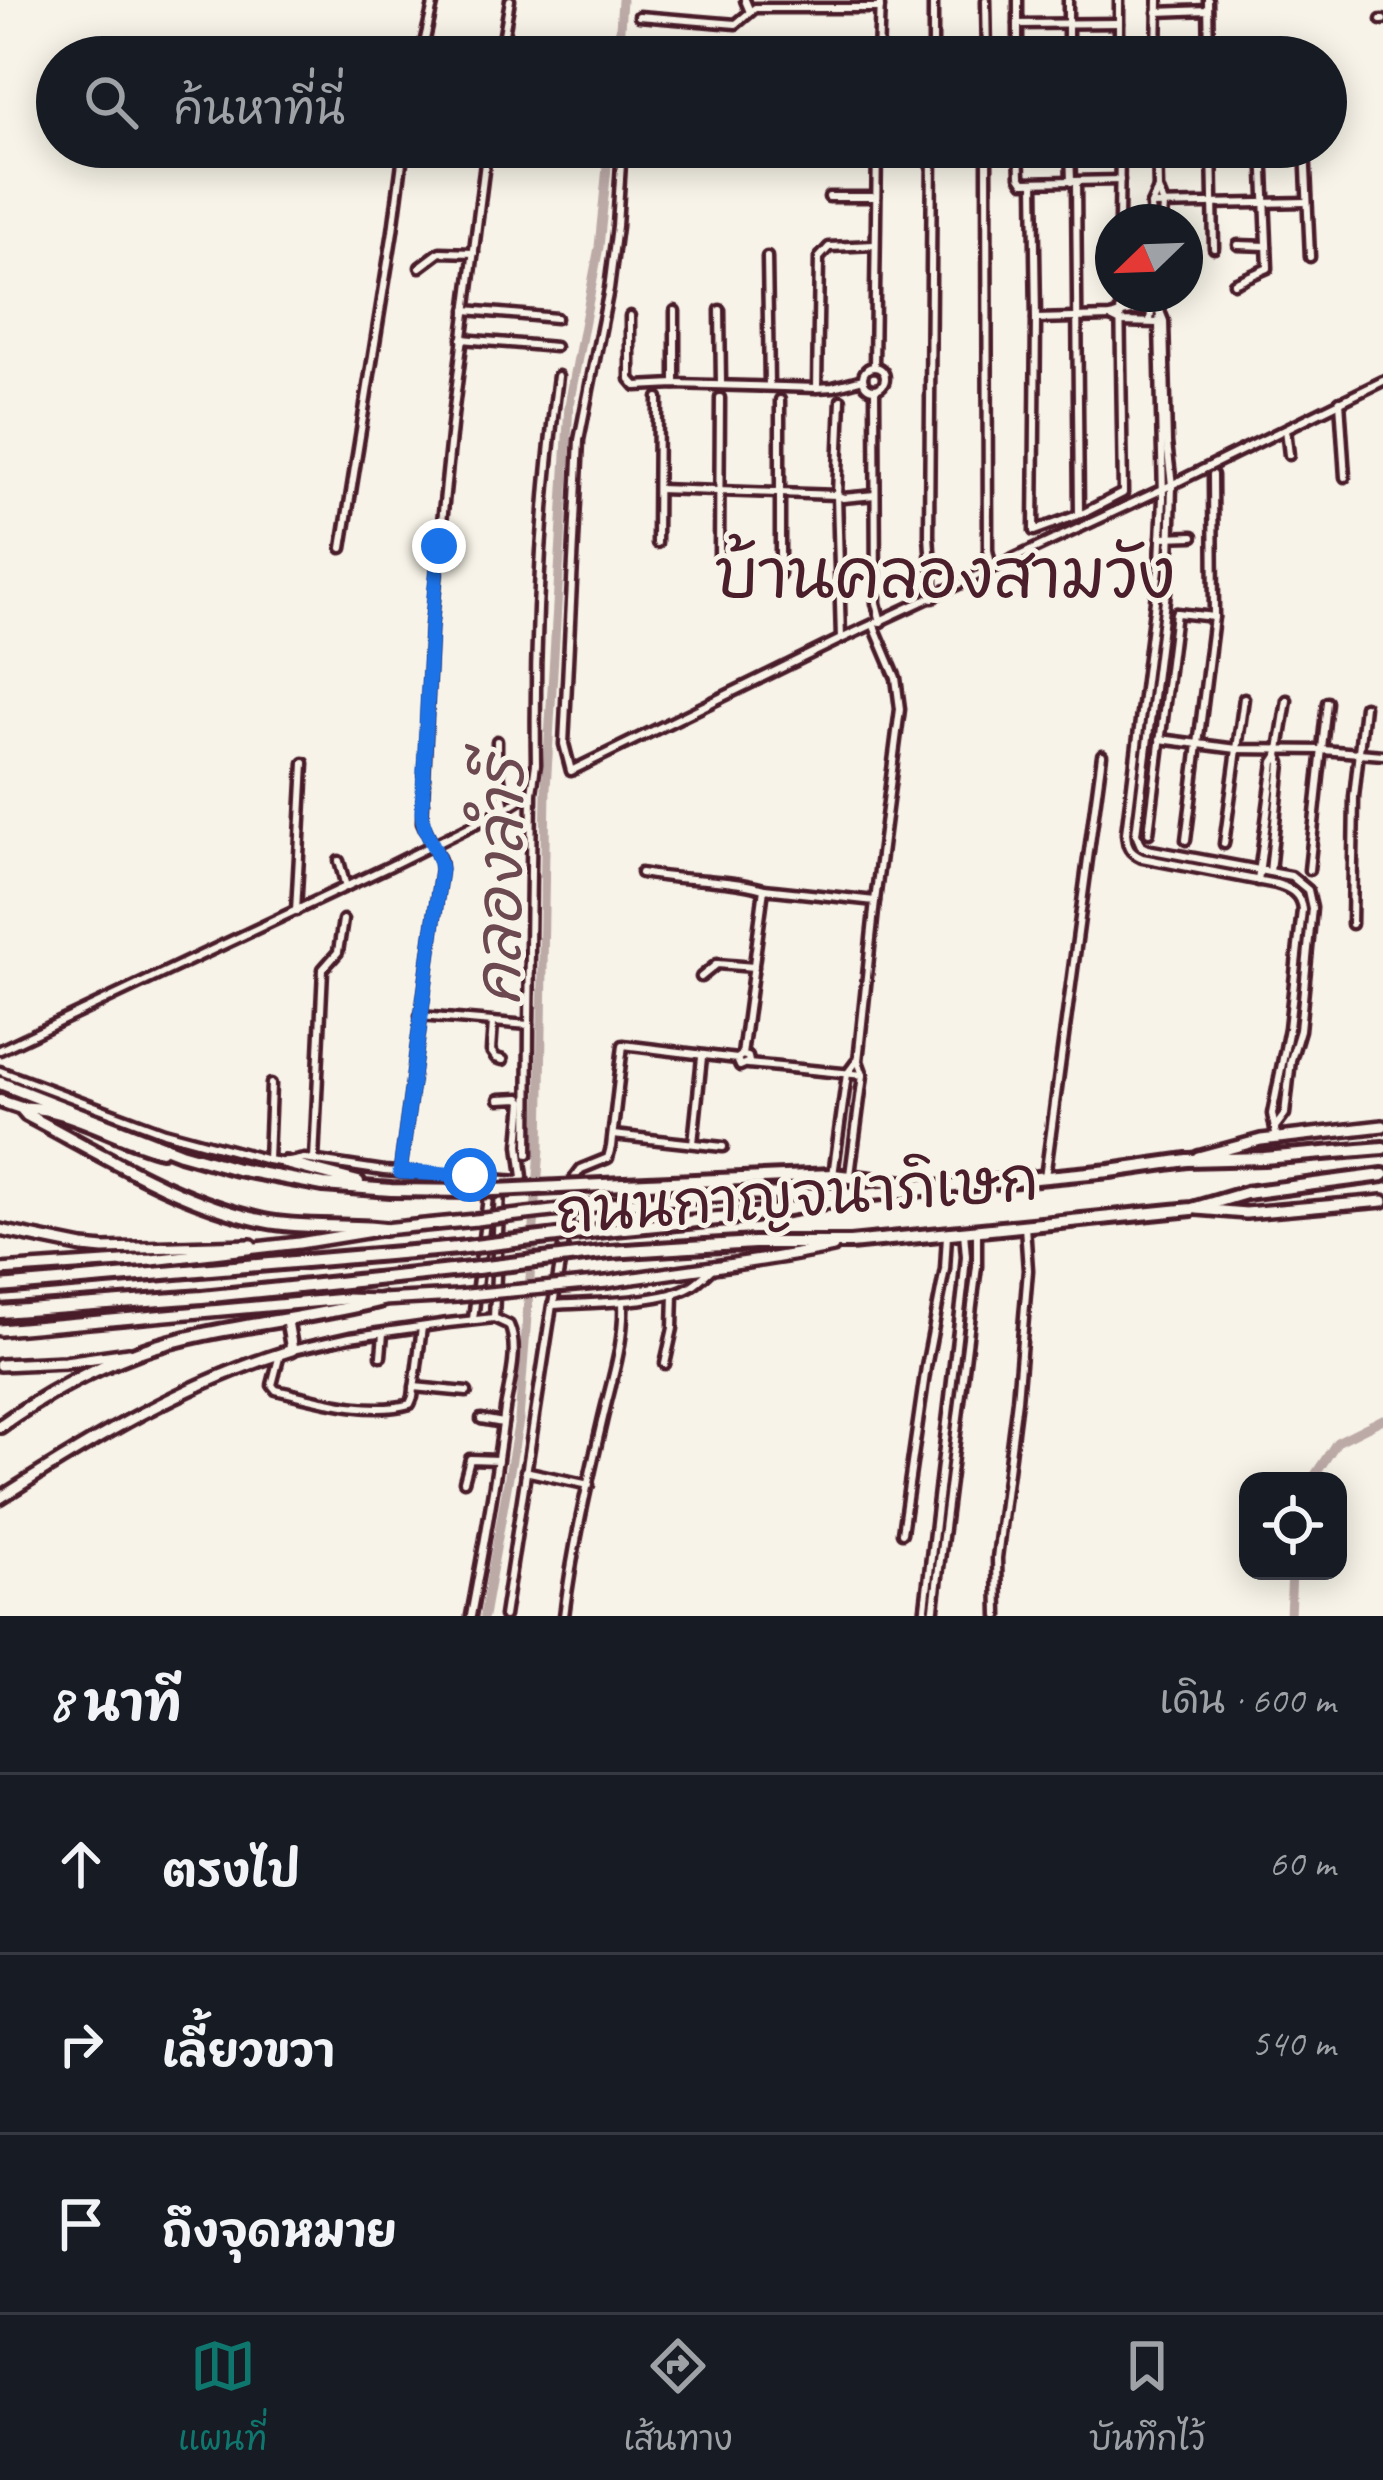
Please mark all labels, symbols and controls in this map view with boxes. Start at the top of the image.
search box [36,36,1347,168]
icon: search [78,69,144,135]
text: ค้นหาที่นี่ [174,81,345,138]
north arrow [1095,204,1203,312]
route end [412,519,466,573]
district label: บ้านคลองสามวัง [715,533,1175,617]
water label: คลองลำรี [459,743,543,1006]
street label: ถนนกาญจนาภิเษก [553,1141,1041,1251]
route start [443,1148,497,1202]
map controls [1239,1472,1347,1580]
button: locate [1239,1472,1347,1580]
text: 8 นาที [48,1671,182,1735]
text: เดิน · 600 m [1160,1676,1335,1725]
icon: ahead [48,1831,114,1897]
text: 60 m [1269,1839,1335,1888]
text: ตรงไป [162,1843,300,1900]
icon: right [48,2011,114,2077]
text: 540 m [1251,2019,1335,2068]
text: เลี้ยวขวา [162,2023,335,2080]
icon: arrive [48,2191,114,2257]
text: ถึงจุดหมาย [162,2203,397,2260]
tab: แผนที่ [178,2333,267,2463]
tab: เส้นทาง [623,2333,733,2463]
tab: บันทึกไว้ [1089,2333,1205,2463]

